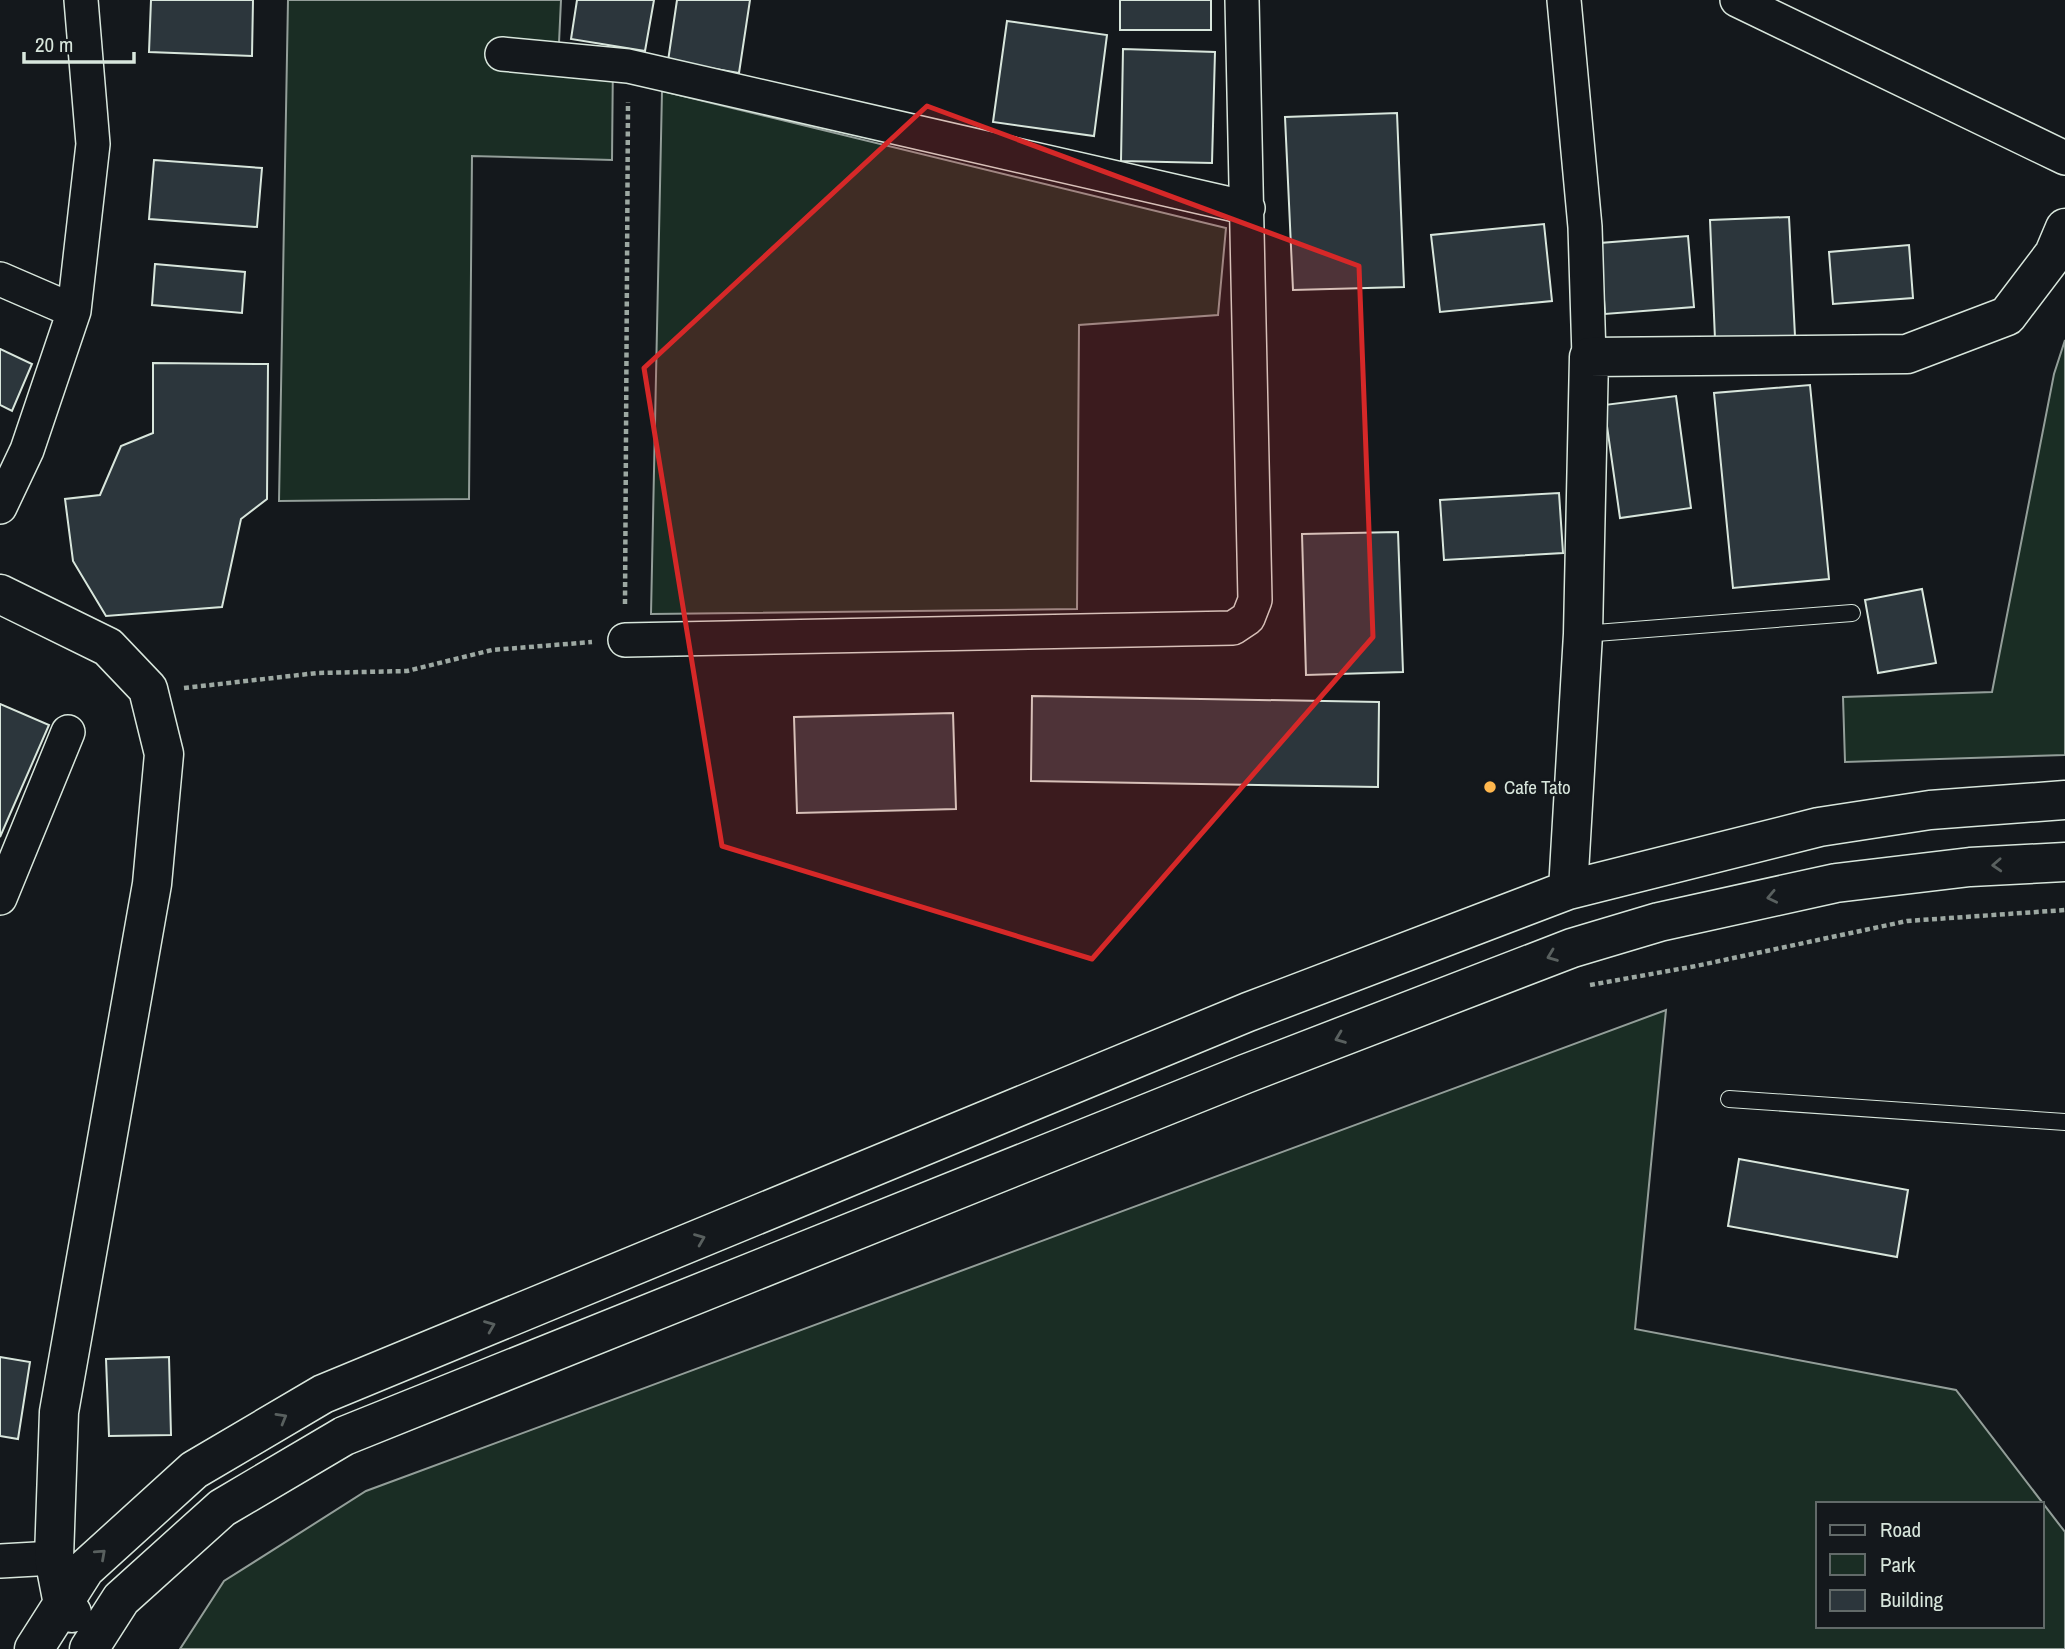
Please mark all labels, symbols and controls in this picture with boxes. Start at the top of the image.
scale bar [24,21,135,65]
text: 20 m [35,30,73,59]
place label: Cafe Tato [1504,774,1571,800]
marker: Cafe Tato [1482,779,1498,795]
one-way arrow [1991,858,2002,873]
one-way arrow [1766,889,1778,904]
one-way arrow [1547,948,1559,962]
one-way arrow [1335,1029,1347,1043]
one-way arrow [693,1233,705,1247]
one-way arrow [483,1320,495,1334]
one-way arrow [275,1413,288,1426]
legend [1816,1502,2044,1628]
text: Road [1880,1515,1921,1544]
one-way arrow [93,1550,106,1562]
text: Park [1880,1550,1916,1579]
text: Building [1880,1585,1944,1614]

